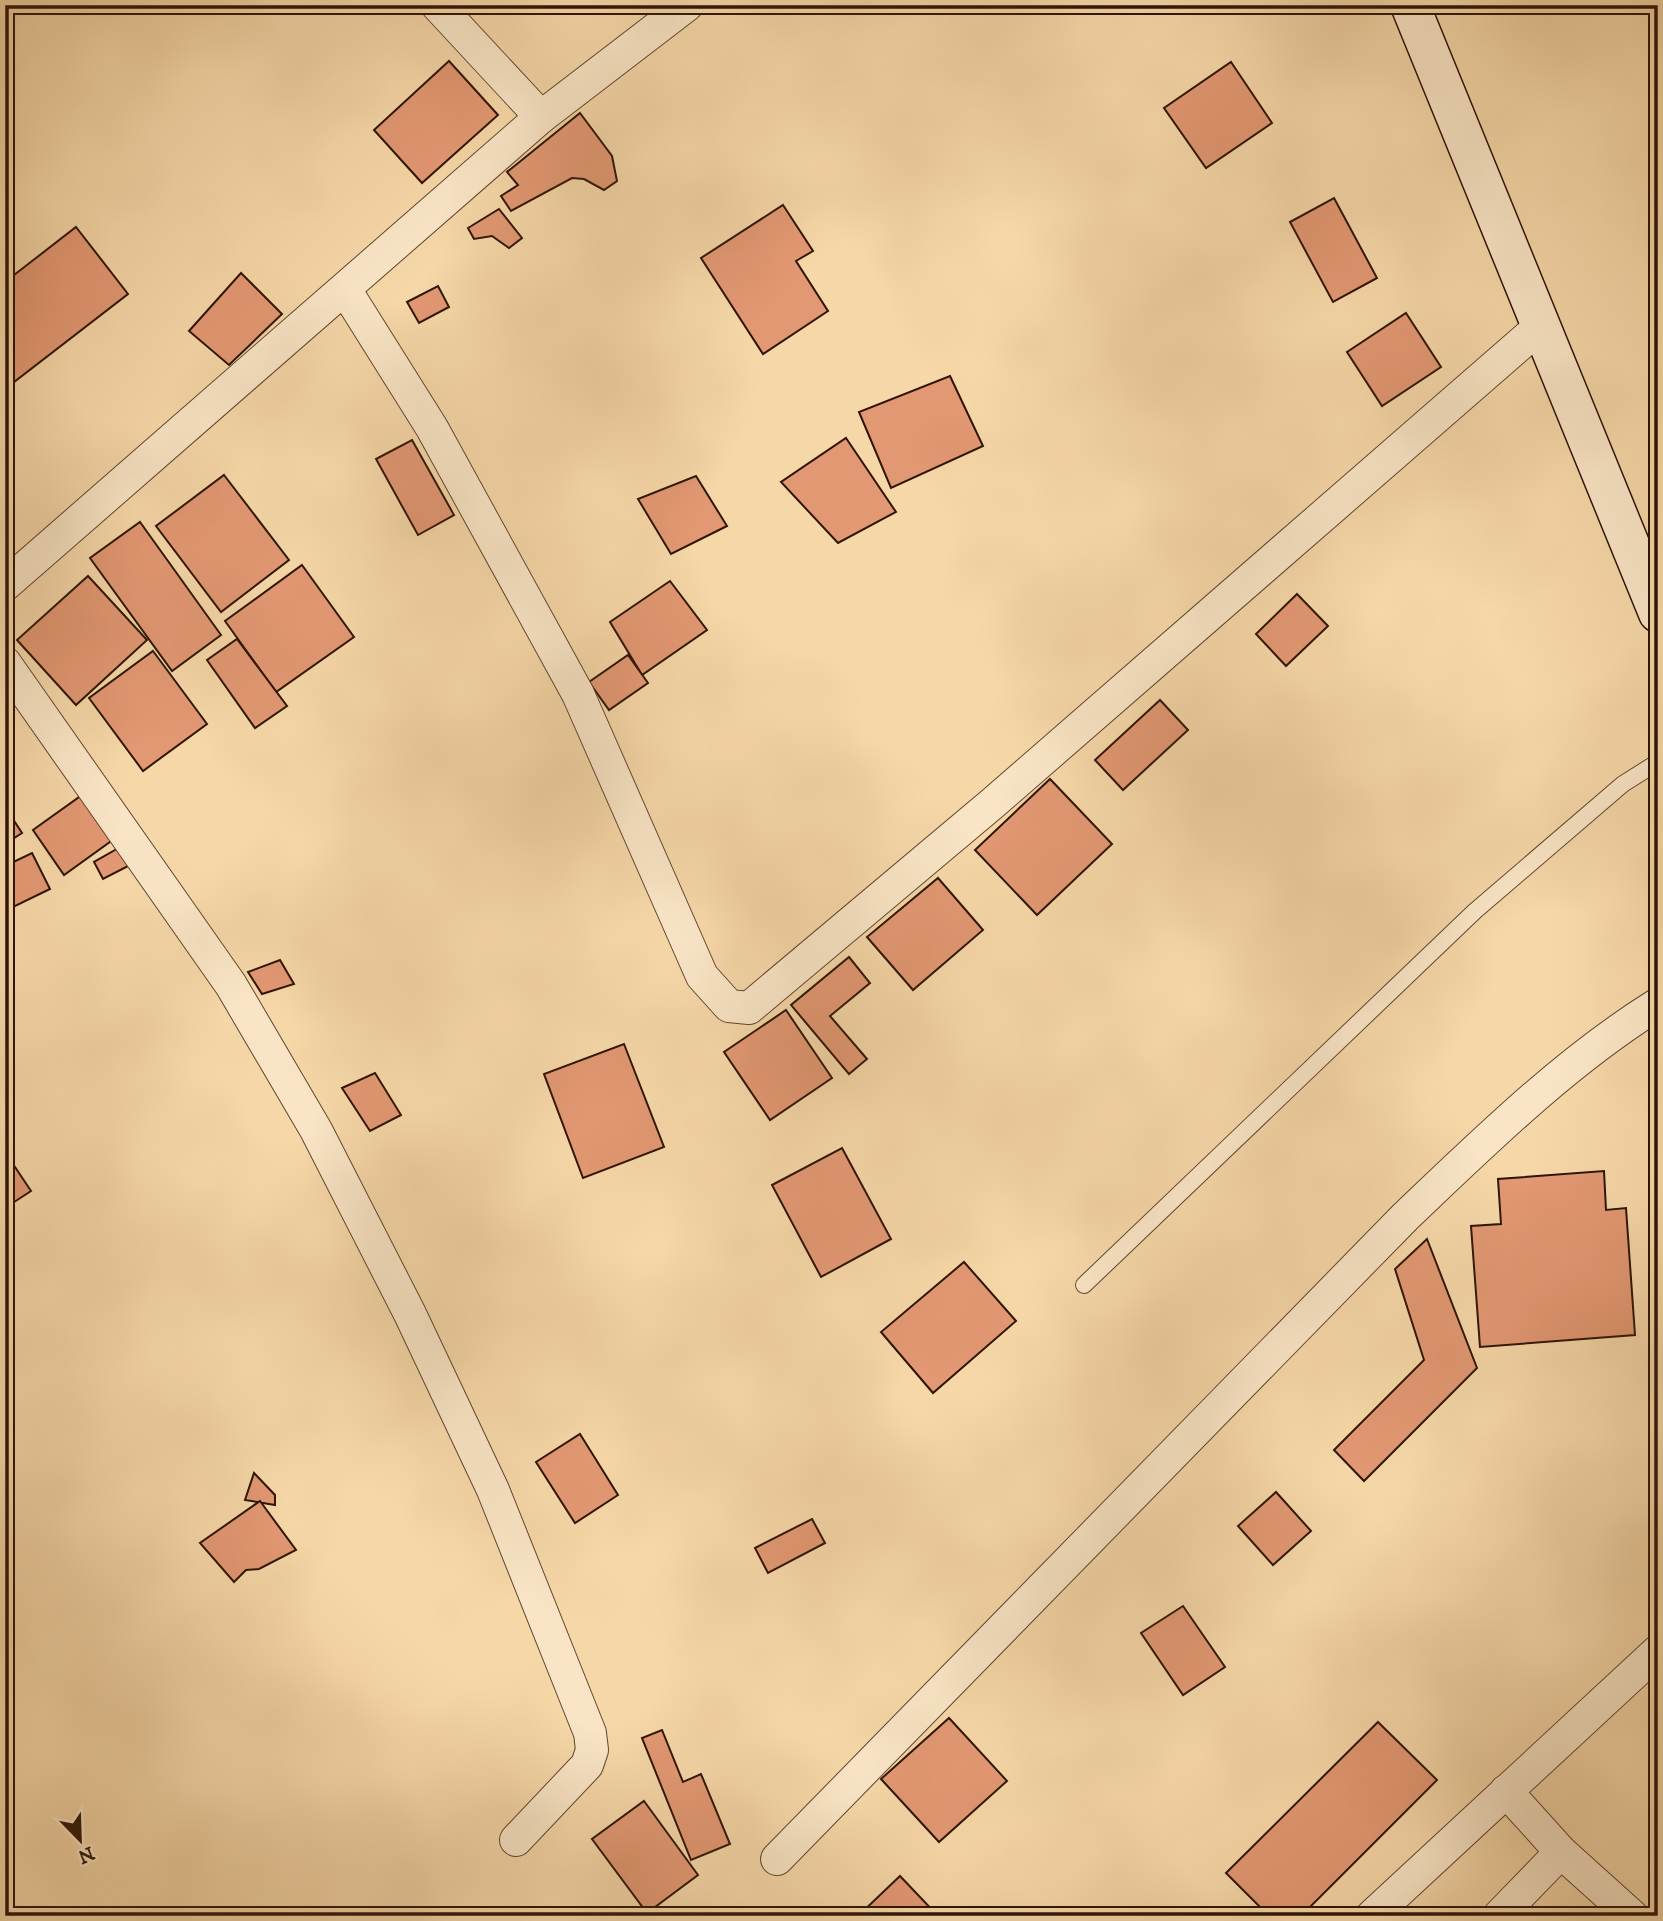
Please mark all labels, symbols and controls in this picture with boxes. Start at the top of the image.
north arrow [46,1806,116,1876]
text: N [74,1841,98,1868]

